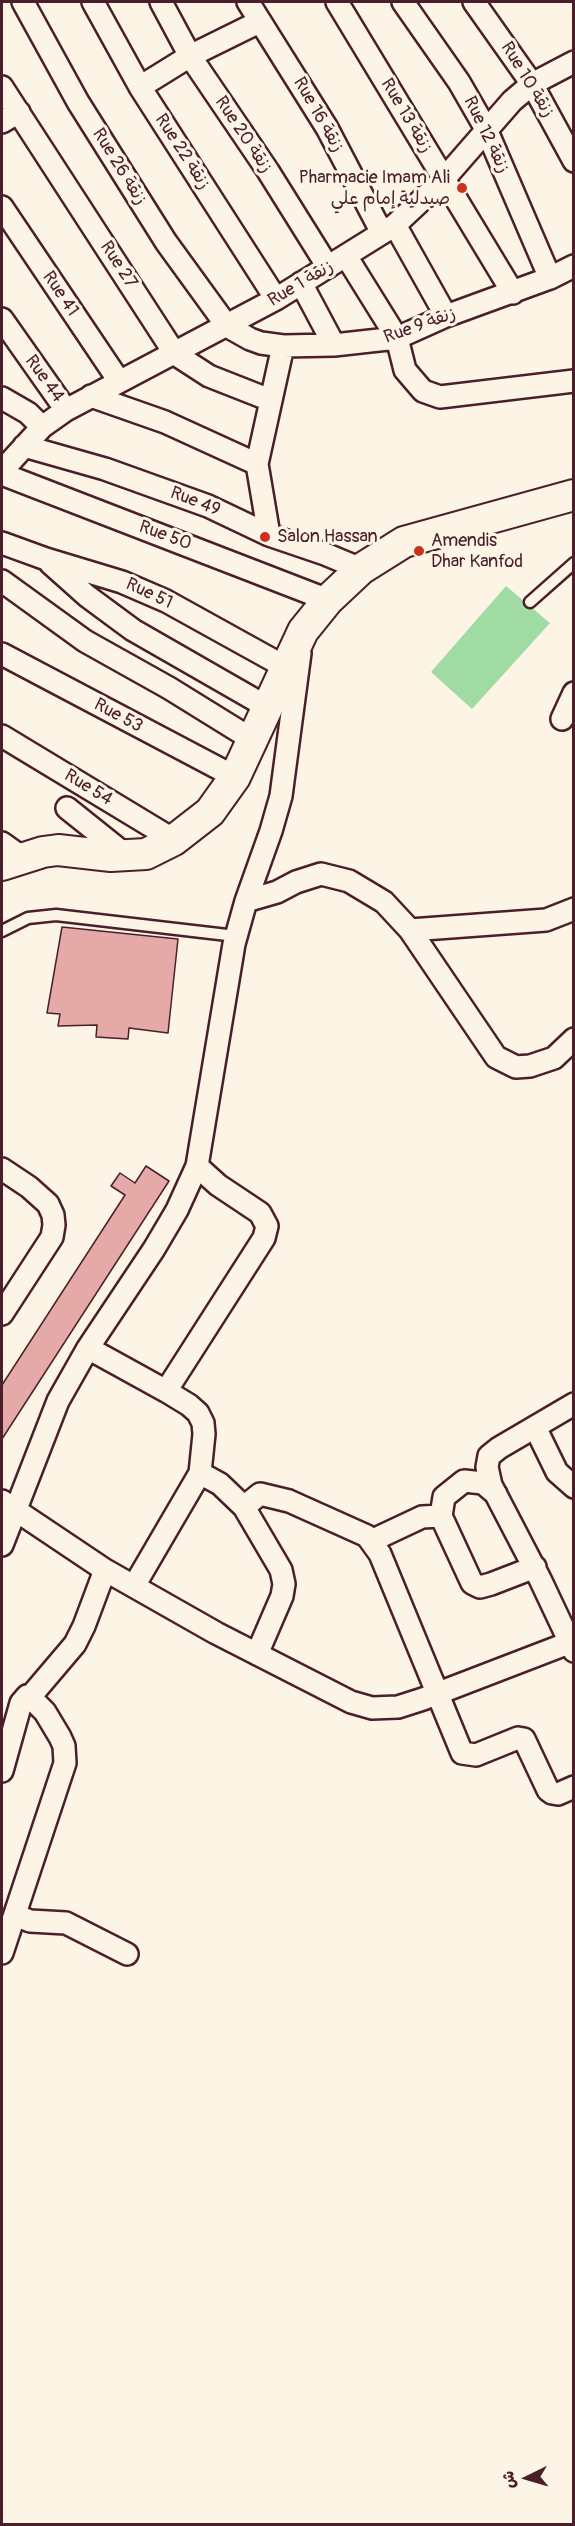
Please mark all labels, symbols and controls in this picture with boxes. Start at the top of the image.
street label: Rue 10 زنقة [495,38,559,122]
street label: Rue 16 زنقة [288,74,348,156]
street label: Rue 13 زنقة [375,75,437,157]
street label: Rue 20 زنقة [209,92,277,178]
street label: Rue 12 زنقة [458,93,514,177]
street label: Rue 22 زنقة [150,110,214,194]
street label: Rue 26 زنقة [87,125,151,209]
place label: Pharmacie Imam Ali صيدلية إمام علي [299,167,450,210]
marker: Pharmacie Imam Ali صيدلية إمام علي [455,181,469,195]
street label: Rue 27 [95,237,141,293]
street label: Rue 1 زنقة [264,256,338,312]
street label: Rue 41 [37,267,83,321]
street label: Rue 9 زنقة [381,303,459,349]
street label: Rue 44 [20,351,68,407]
street label: Rue 49 [167,483,223,521]
street label: Rue 50 [136,517,194,555]
place label: Salon Hassan [277,526,378,548]
marker: Salon Hassan [258,530,272,544]
place label: Amendis Dhar Kanfod [431,530,523,572]
marker: Amendis Dhar Kanfod [412,544,426,558]
street label: Rue 51 [122,574,176,614]
street label: Rue 53 [90,694,146,738]
street label: Rue 54 [60,765,116,811]
north arrow [497,2448,557,2508]
text: ش [498,2470,520,2489]

